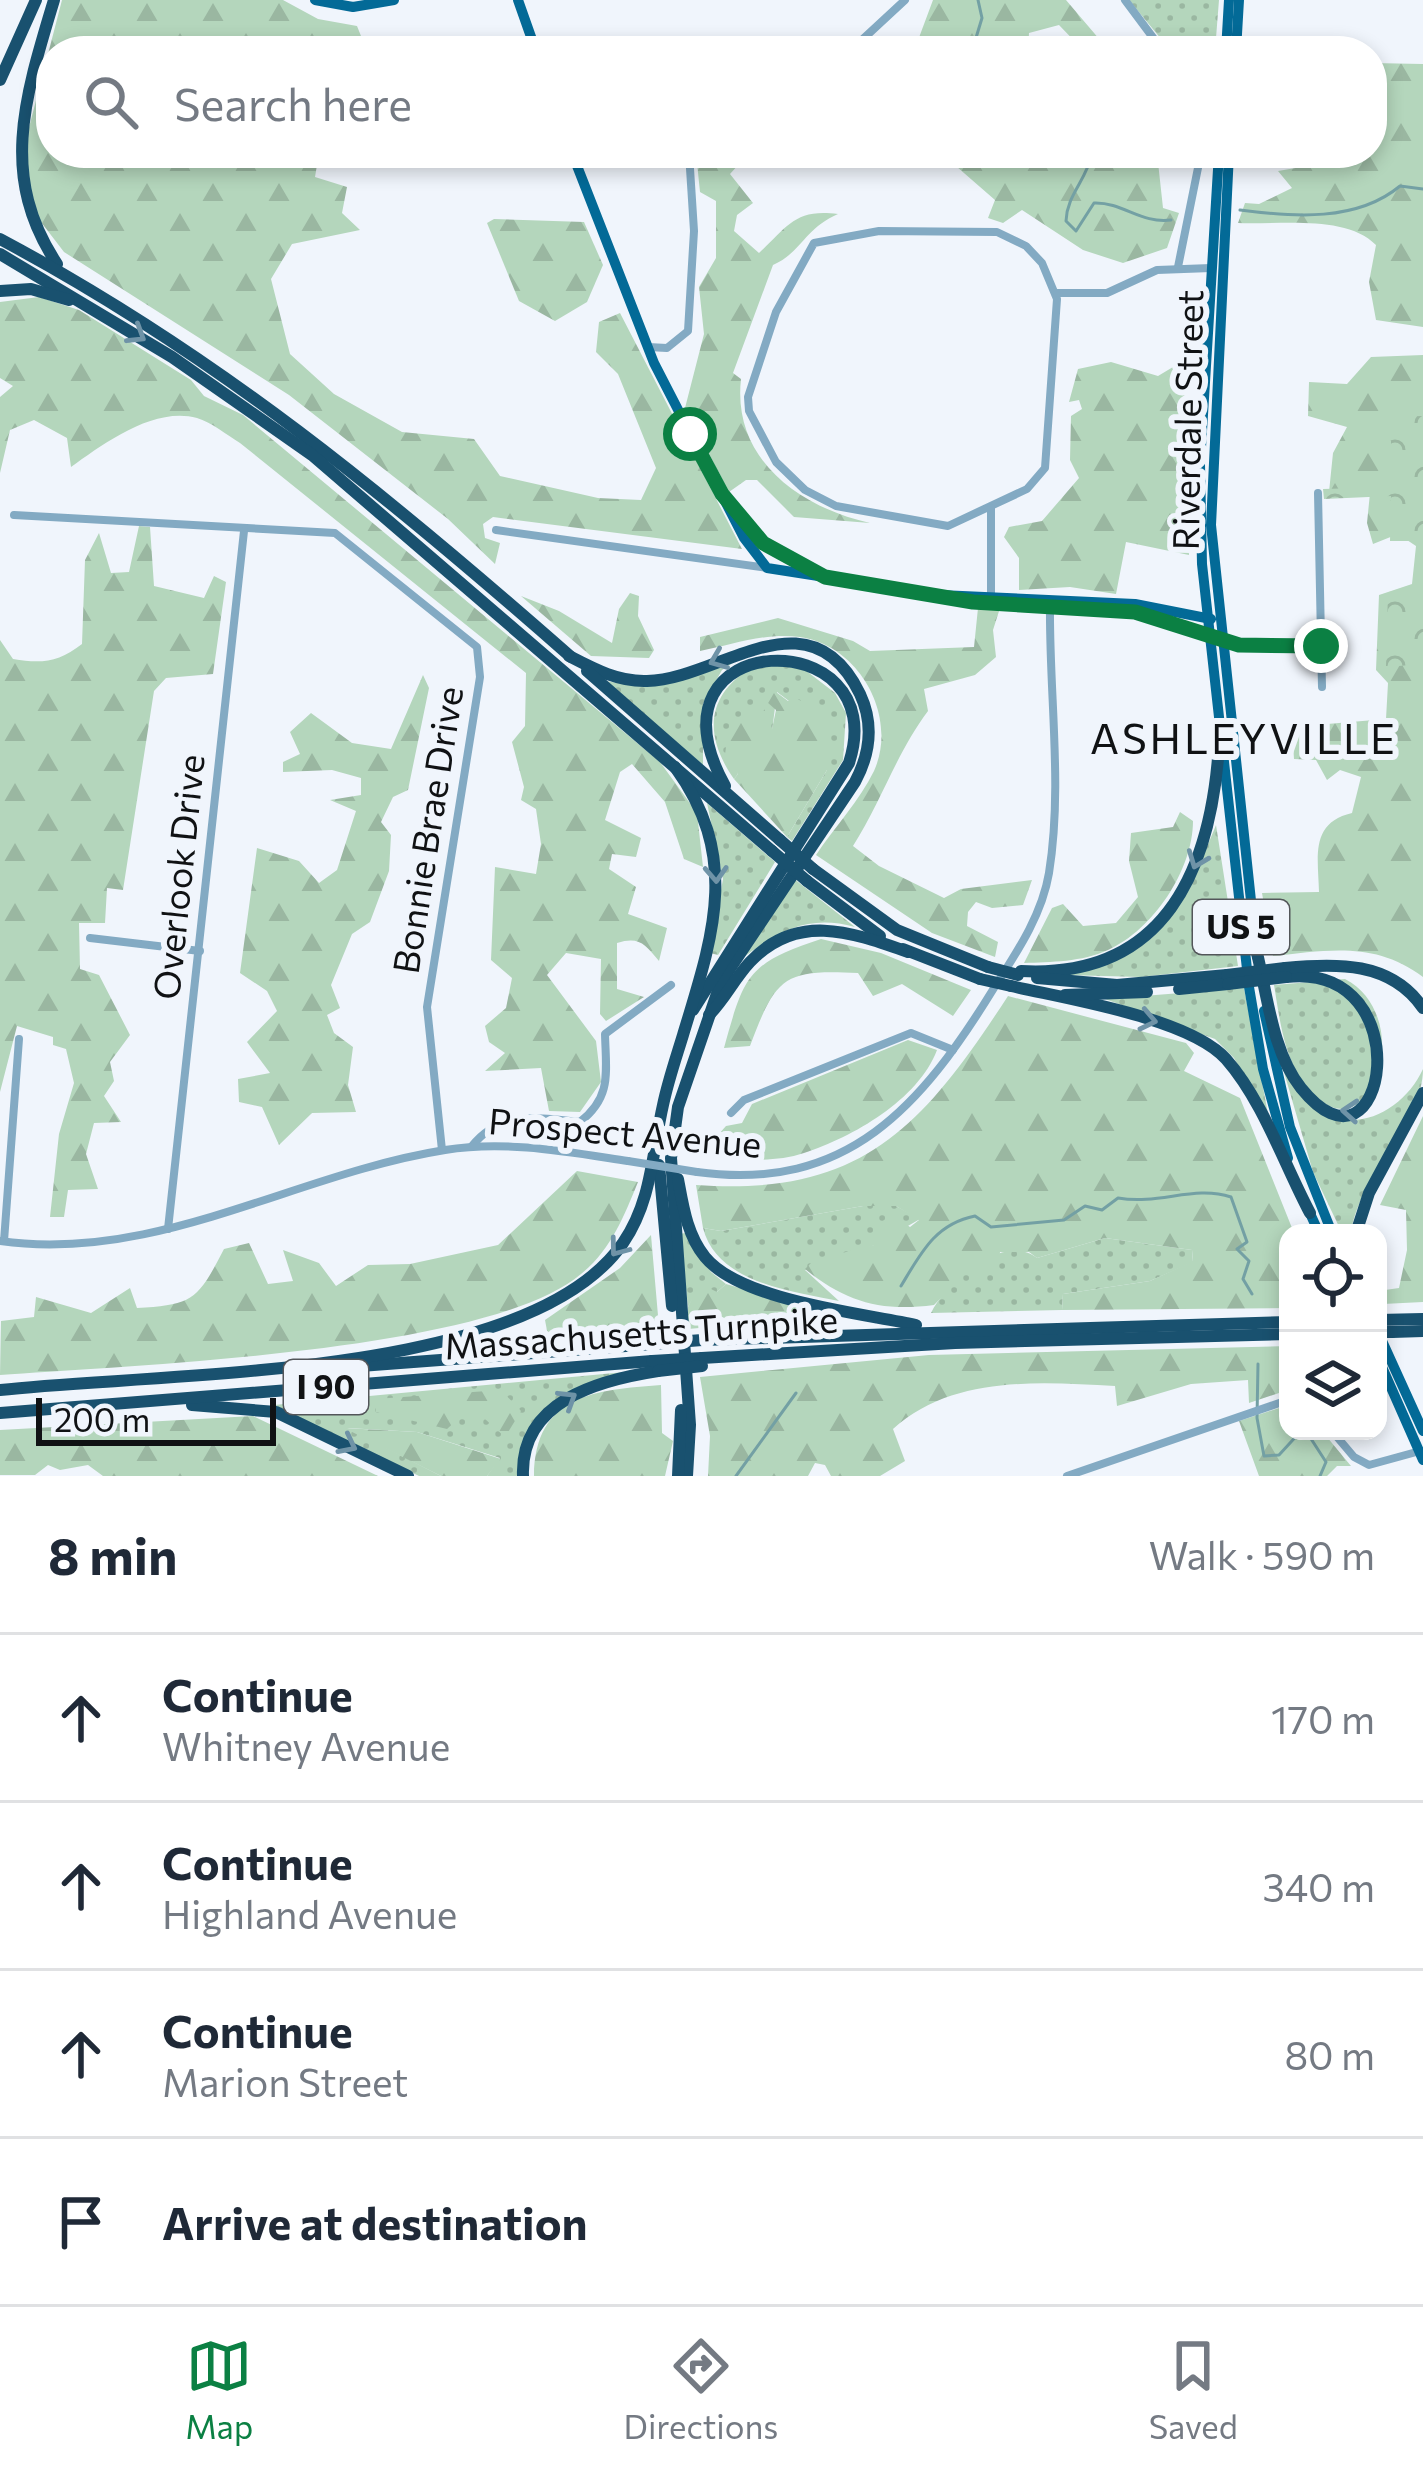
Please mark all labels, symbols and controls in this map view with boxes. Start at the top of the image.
search box [36,36,1387,168]
icon: search [78,69,144,135]
text: Search here [174,75,412,130]
street label: Riverdale Street [1162,289,1210,551]
one-way arrow [124,321,146,343]
route start [663,407,717,461]
route end [1294,619,1348,673]
one-way arrow [709,646,730,670]
street label: Bonnie Brae Drive [382,683,470,976]
district label: ASHLEYVILLE [1090,711,1398,763]
street label: Overlook Drive [142,752,212,1001]
one-way arrow [1187,848,1212,869]
one-way arrow [703,865,729,884]
road number: US 5 [1193,900,1289,954]
one-way arrow [1137,1006,1157,1031]
street label: Prospect Avenue [487,1097,763,1165]
one-way arrow [1340,1099,1359,1125]
map controls [1279,1224,1387,1440]
button: locate [1279,1224,1387,1332]
one-way arrow [611,1235,633,1256]
street label: Massachusetts Turnpike [443,1295,839,1367]
button: layers [1279,1332,1387,1440]
road number: I 90 [284,1360,368,1414]
one-way arrow [555,1391,577,1413]
scale bar [36,1392,276,1445]
text: 200 m [54,1398,150,1439]
one-way arrow [336,1431,357,1455]
text: 8 min [48,1523,178,1586]
text: Walk · 590 m [1149,1530,1375,1578]
text: Continue [162,1666,353,1721]
icon: ahead [48,1685,114,1751]
text: 170 m [1271,1694,1375,1742]
text: Whitney Avenue [162,1721,450,1769]
text: Continue [162,1834,353,1889]
icon: ahead [48,1853,114,1919]
text: 340 m [1262,1862,1375,1910]
text: Highland Avenue [162,1889,457,1937]
text: Continue [162,2002,353,2057]
icon: ahead [48,2021,114,2087]
text: 80 m [1284,2030,1375,2078]
text: Marion Street [162,2057,408,2105]
icon: arrive [48,2189,114,2255]
text: Arrive at destination [162,2194,588,2249]
tab: Map [185,2333,253,2446]
tab: Directions [624,2333,778,2446]
tab: Saved [1149,2333,1238,2446]

